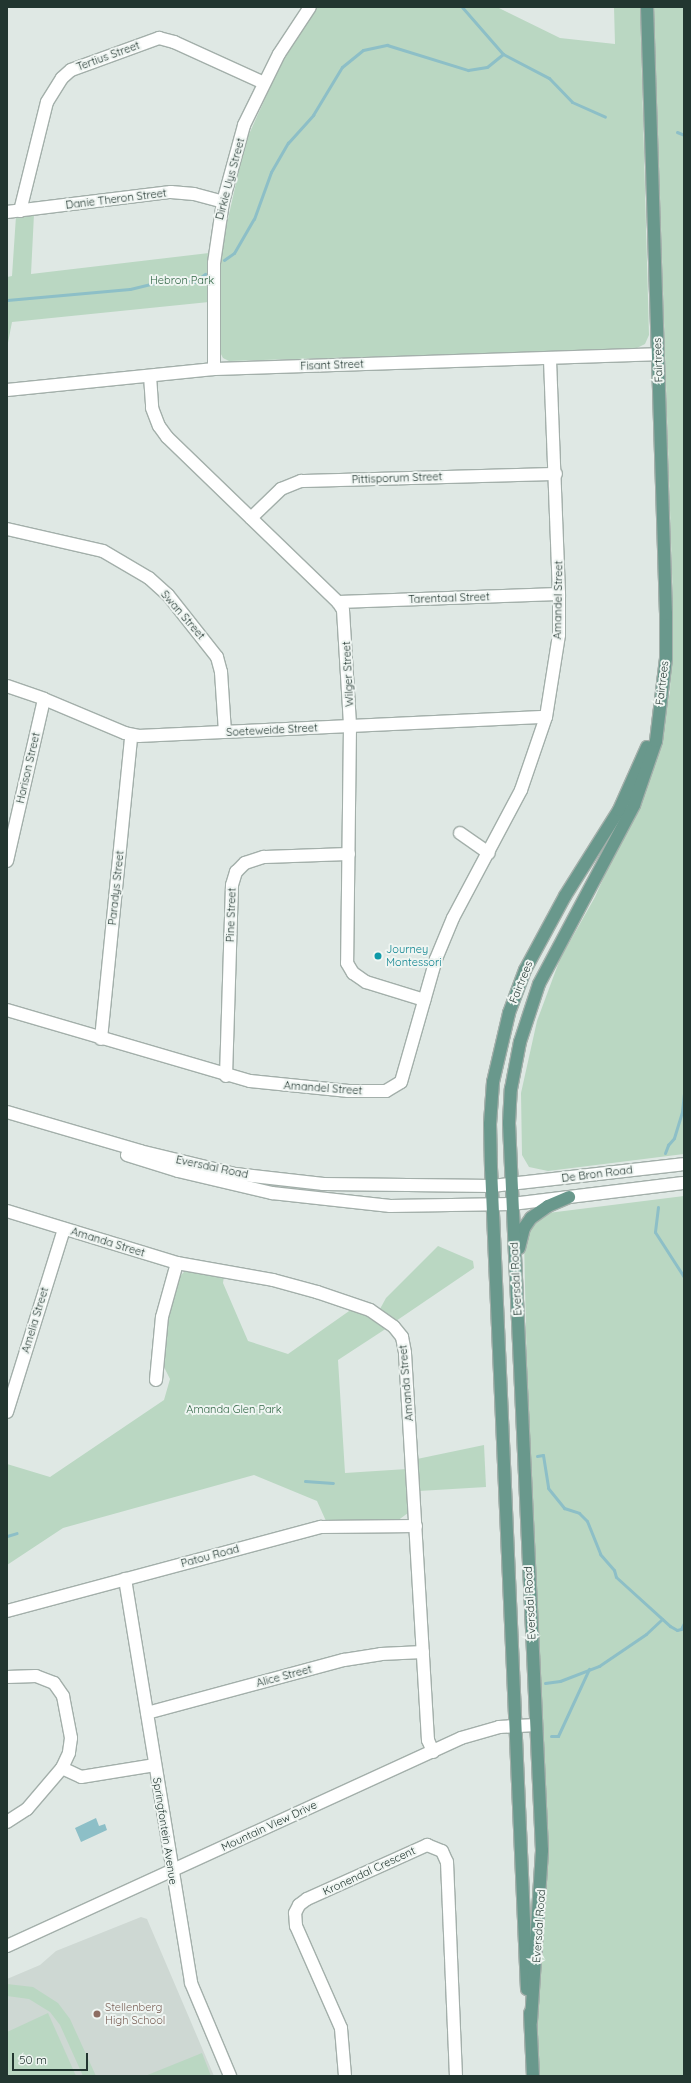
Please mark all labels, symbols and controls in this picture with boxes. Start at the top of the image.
street label: Tertius Street [75,38,141,74]
street label: Dirkie Uys Street [213,137,247,221]
street label: Danie Theron Street [65,186,167,212]
park label: Hebron Park [150,273,214,287]
street label: Fairtrees [651,337,665,383]
street label: Fisant Street [300,357,364,373]
street label: Pittisporum Street [351,470,443,486]
street label: Amandel Street [551,561,565,639]
street label: Swan Street [158,588,208,642]
street label: Tarentaal Street [408,590,490,606]
street label: Wilger Street [340,641,356,707]
street label: Fairtrees [653,660,671,706]
street label: Soeteweide Street [226,721,318,739]
street label: Horison Street [13,731,43,805]
street label: Paradys Street [106,850,126,926]
street label: Pine Street [223,888,239,942]
place label: Journey Montessori [386,943,442,969]
marker: Journey Montessori [373,951,383,961]
street label: Fairtrees [507,959,535,1005]
street label: Amandel Street [283,1079,363,1097]
street label: Eversdal Road [175,1153,249,1181]
street label: De Bron Road [561,1163,633,1185]
street label: Amanda Street [69,1224,147,1260]
street label: Eversdal Road [507,1242,525,1316]
street label: Amelia Street [19,1286,51,1354]
street label: Amanda Street [396,1344,416,1422]
park label: Amanda Glen Park [186,1402,282,1416]
street label: Patou Road [179,1542,241,1570]
street label: Eversdal Road [521,1566,539,1640]
street label: Alice Street [255,1662,313,1690]
street label: Springfontein Avenue [150,1776,180,1886]
street label: Mountain View Drive [219,1798,319,1854]
street label: Kronendal Crescent [321,1844,417,1898]
street label: Eversdal Road [530,1889,548,1963]
place label: Stellenberg High School [105,2001,165,2027]
marker: Stellenberg High School [92,2009,102,2019]
scale bar [14,2045,90,2071]
text: 50 m [19,2052,47,2067]

